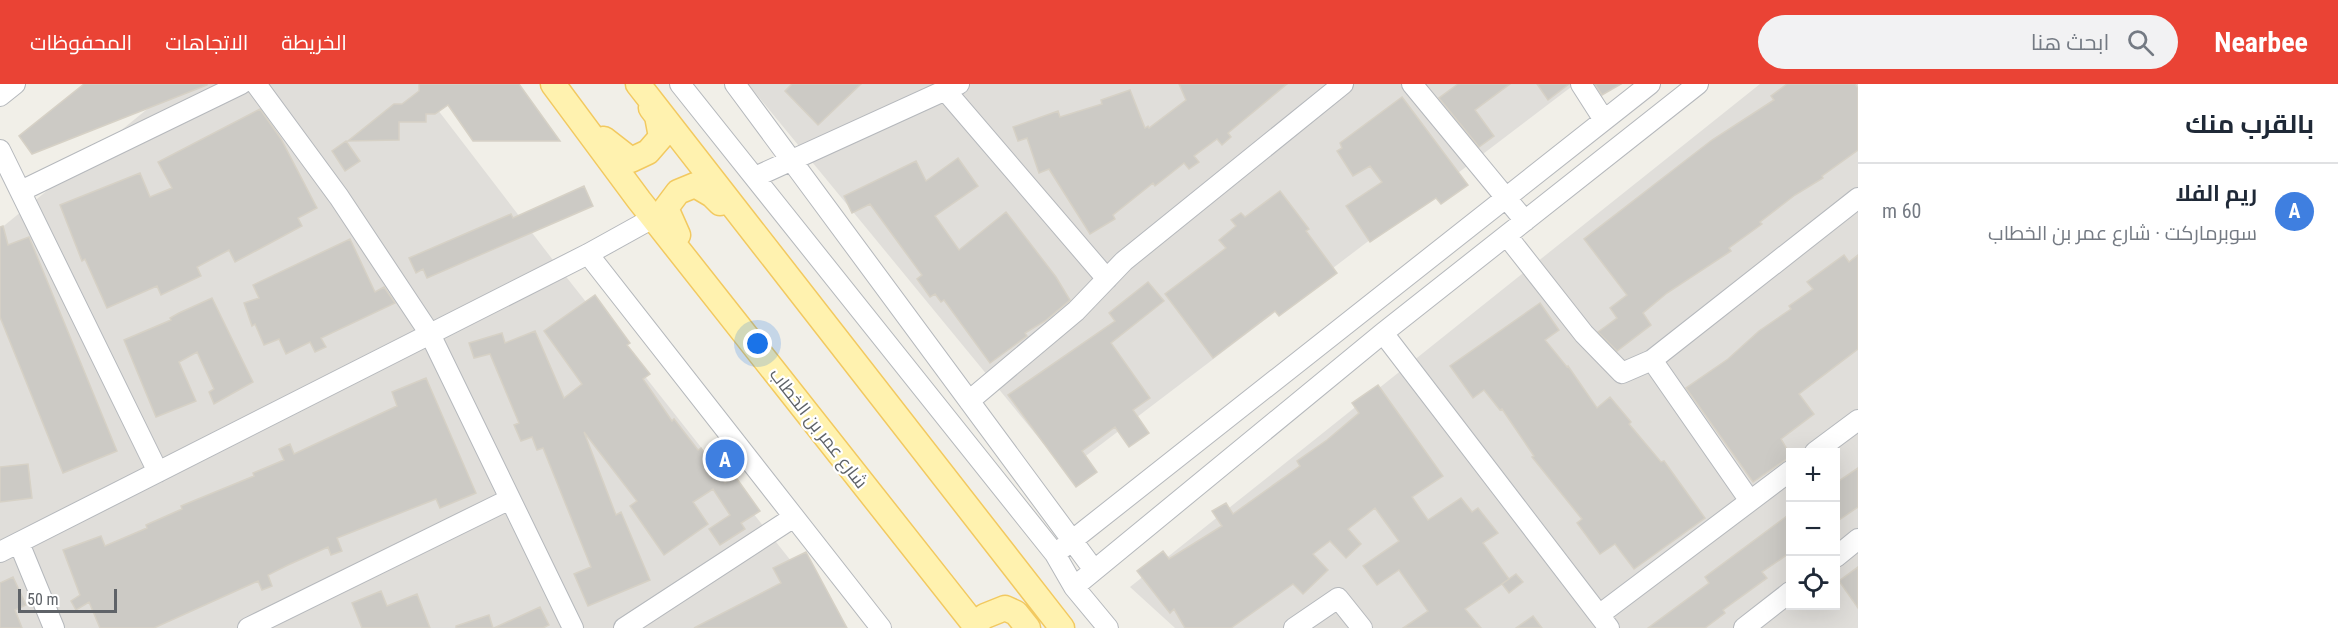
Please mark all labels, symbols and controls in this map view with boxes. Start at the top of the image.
search box [1758,15,2178,69]
icon: search [2124,26,2157,59]
text: Nearbee [2214,26,2308,59]
text: ابحث هنا [2031,30,2109,55]
text: المحفوظات [30,31,132,55]
text: الاتجاهات [165,31,248,55]
text: الخريطة [281,31,347,55]
text: بالقرب منك [2185,109,2314,139]
text: ريم الفلا [2176,181,2257,206]
text: 60 m [1882,199,1921,223]
text: A [2289,199,2300,223]
text: سوبرماركت · شارع عمر بن الخطاب [1988,221,2257,245]
your location [743,329,772,358]
street label: شارع عمر بن الخطاب [764,364,872,493]
pin: A [706,436,744,482]
map controls [1786,448,1840,610]
button: + [1786,448,1840,502]
button: − [1786,502,1840,556]
button: locate [1786,556,1840,610]
scale bar [18,586,117,614]
text: 50 m [27,590,59,609]

